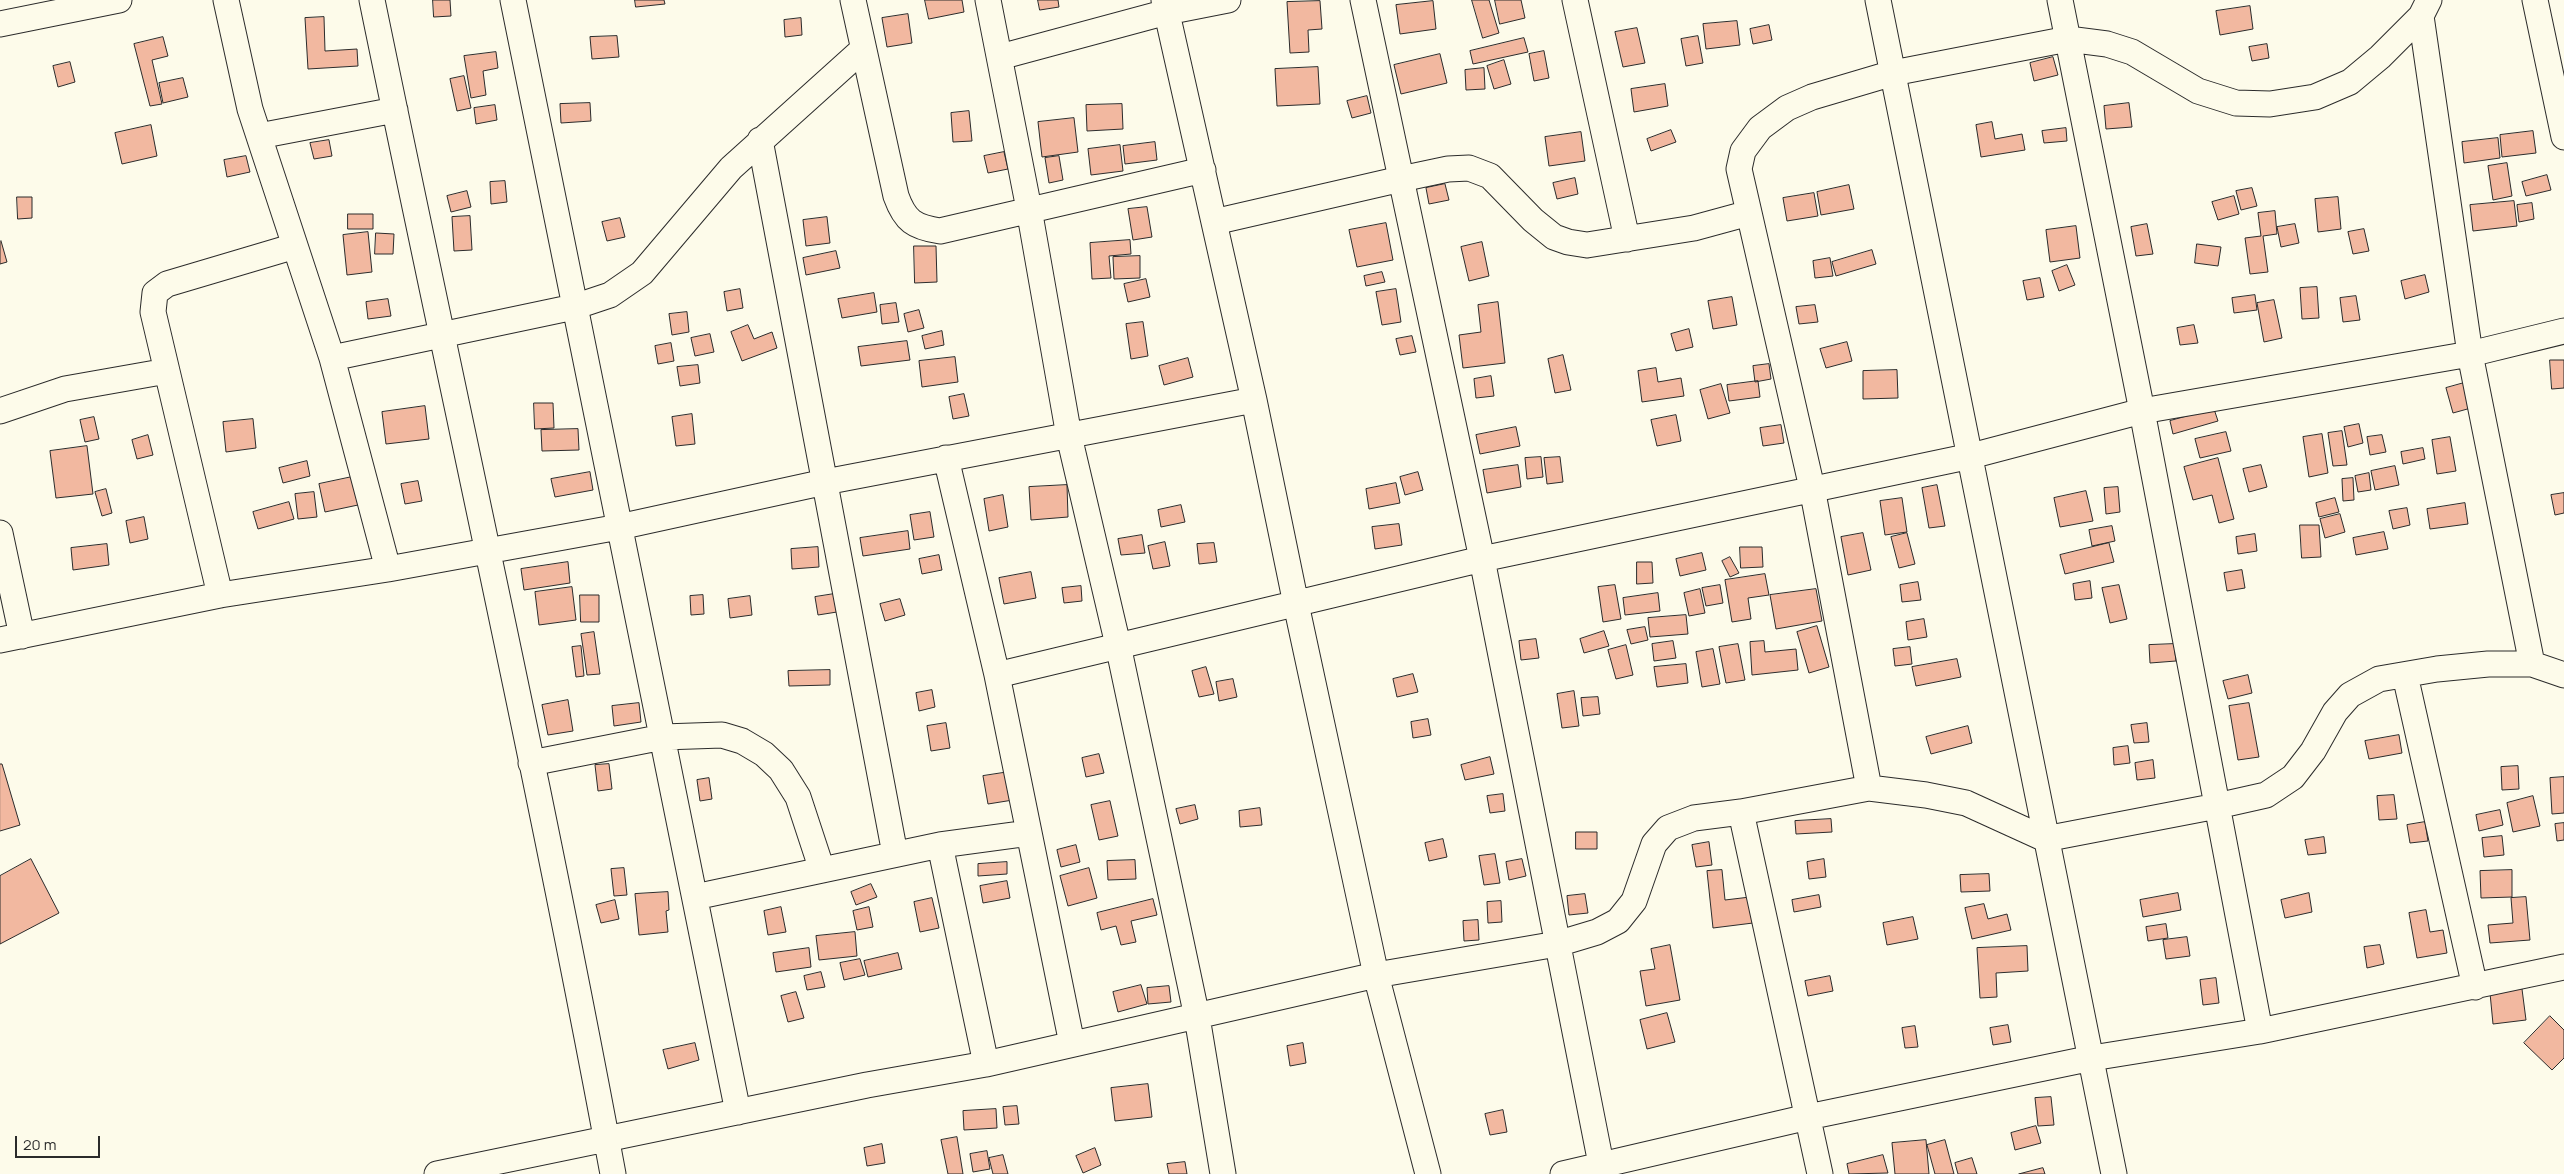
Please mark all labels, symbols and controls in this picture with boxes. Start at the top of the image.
scale bar [18,1126,102,1158]
text: 20 m [23,1134,56,1155]

